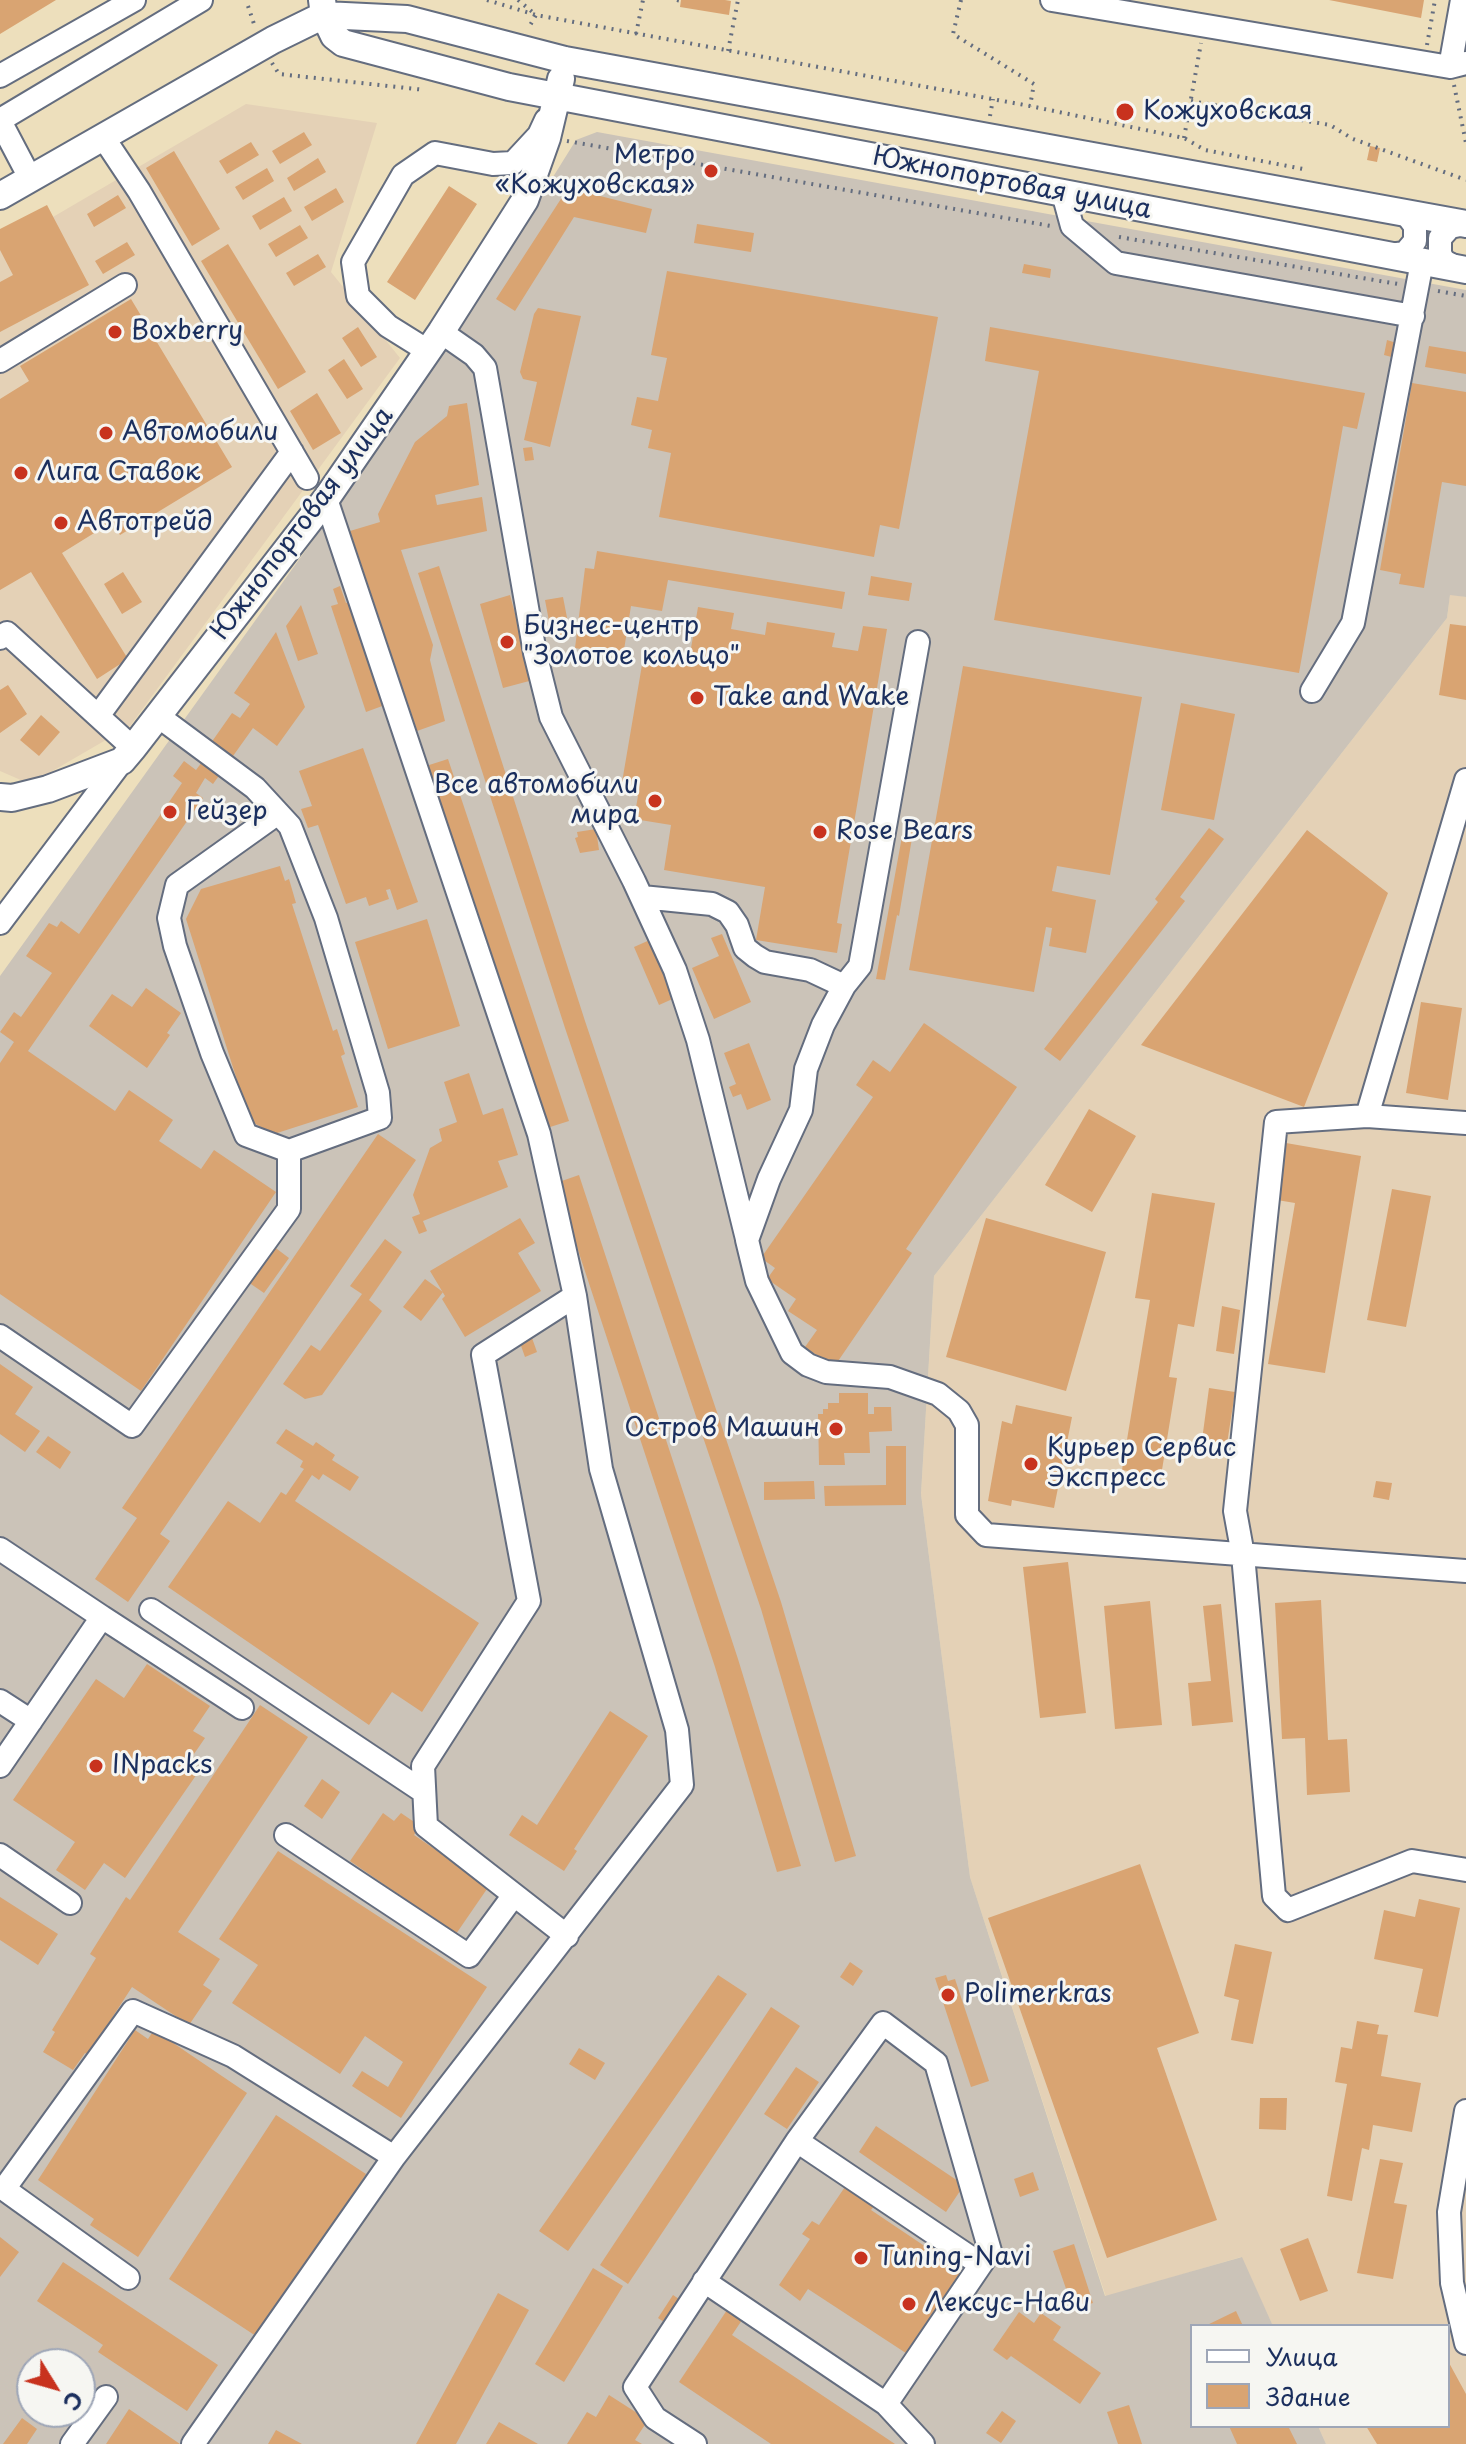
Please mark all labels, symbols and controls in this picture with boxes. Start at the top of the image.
place label: Кожуховская [1143,96,1313,128]
marker: Кожуховская [1114,101,1136,123]
place label: Метро «Кожуховская» [495,140,695,202]
street label: Южнопортовая улица [870,142,1154,226]
marker: Метро «Кожуховская» [702,162,720,180]
place label: Boxberry [131,316,243,348]
marker: Boxberry [106,323,124,341]
street label: Южнопортовая улица [205,402,401,646]
place label: Автомобили [122,417,279,449]
marker: Автомобили [97,424,115,442]
place label: Лига Ставок [37,457,200,489]
marker: Лига Ставок [12,464,30,482]
place label: Автотрейд [77,507,213,539]
marker: Автотрейд [52,514,70,532]
place label: Бизнес-центр "Золотое кольцо" [523,611,740,672]
marker: Бизнес-центр "Золотое кольцо" [498,633,516,651]
place label: Take and Wake [713,682,909,714]
marker: Take and Wake [688,689,706,707]
place label: Все автомобили мира [434,770,639,832]
marker: Все автомобили мира [646,792,664,810]
place label: Гейзер [186,796,268,828]
marker: Гейзер [161,803,179,821]
place label: Rose Bears [836,816,973,848]
marker: Rose Bears [811,823,829,841]
place label: Остров Машин [624,1413,820,1445]
marker: Остров Машин [827,1420,845,1438]
place label: Курьер Сервис Экспресс [1047,1433,1236,1494]
marker: Курьер Сервис Экспресс [1022,1455,1040,1473]
place label: INpacks [112,1750,212,1782]
marker: INpacks [87,1757,105,1775]
place label: Polimerkras [964,1979,1112,2011]
marker: Polimerkras [939,1986,957,2004]
place label: Tuning-Navi [877,2242,1031,2274]
marker: Tuning-Navi [852,2249,870,2267]
place label: Лексус-Нави [925,2288,1090,2320]
marker: Лексус-Нави [900,2295,918,2313]
legend [1190,2324,1450,2428]
text: Улица [1266,2338,1338,2374]
north arrow [16,2348,96,2428]
text: Здание [1266,2378,1351,2414]
text: С [56,2385,92,2418]

